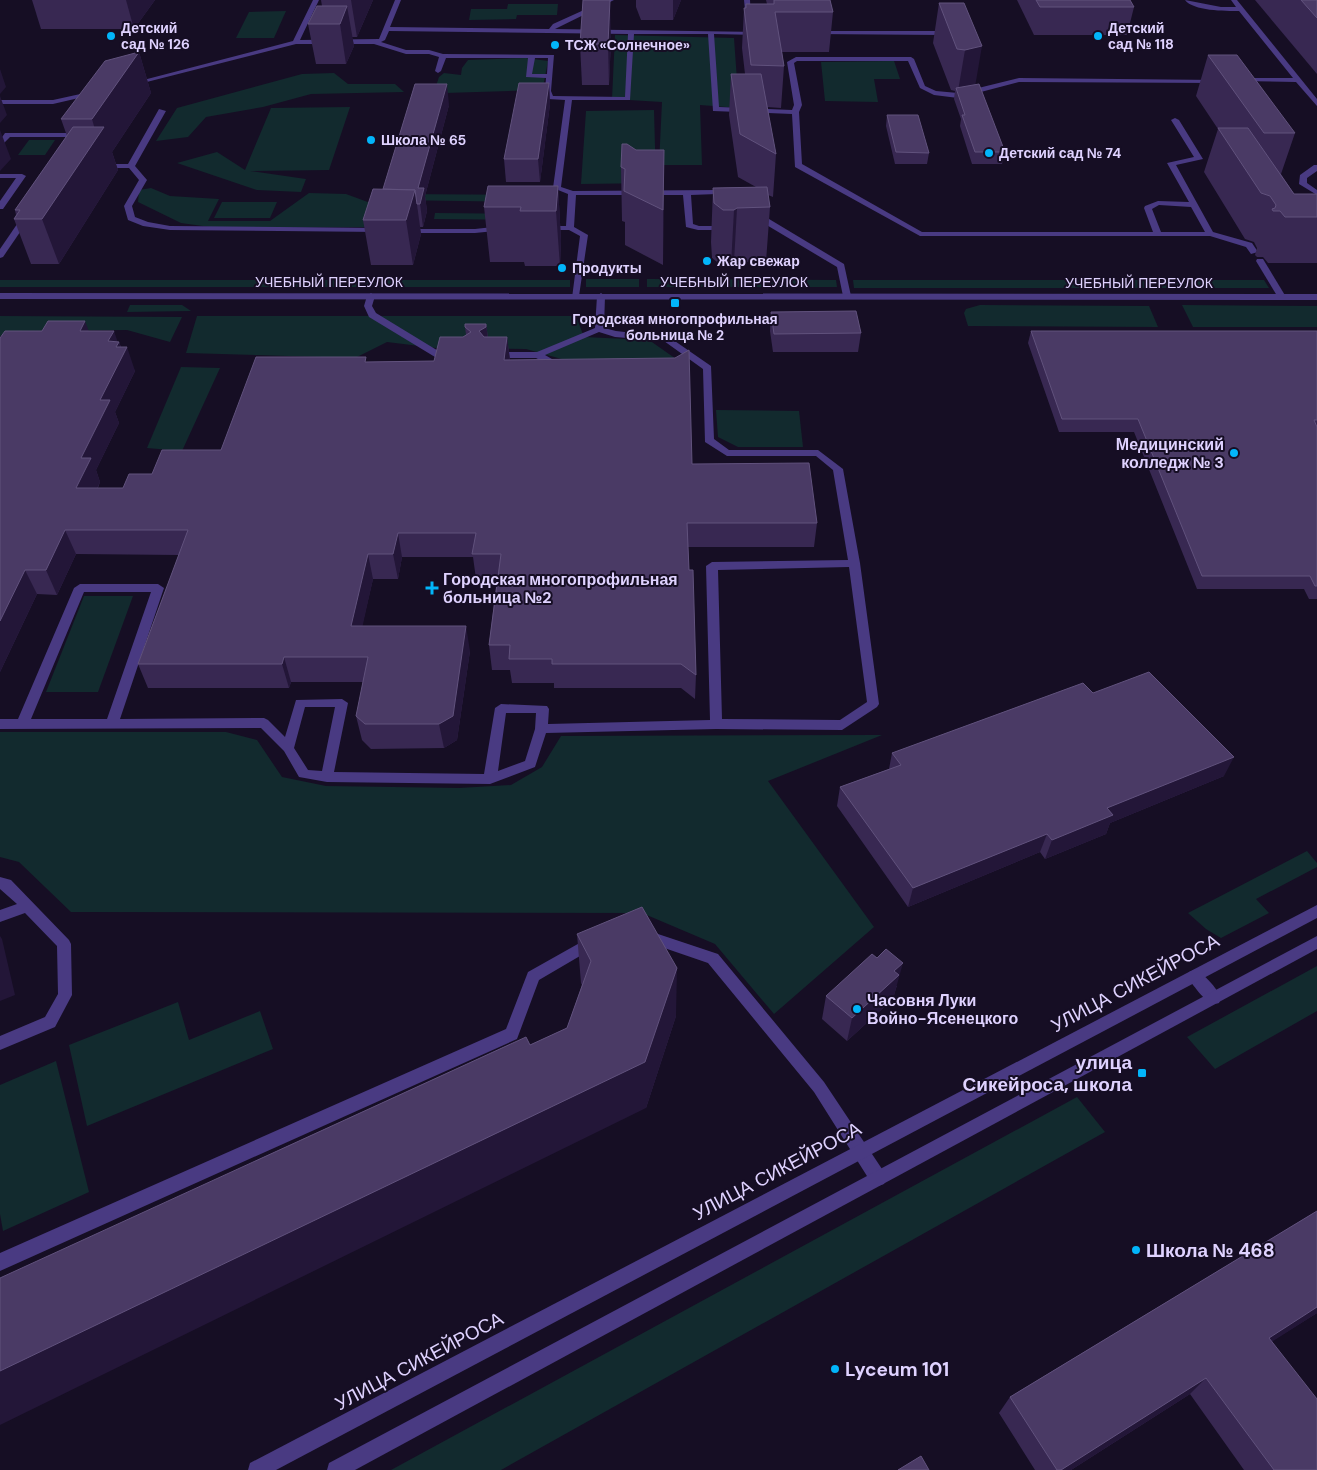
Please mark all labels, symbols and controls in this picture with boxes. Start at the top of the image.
place label: Детский сад № 126 [121,19,190,53]
place label: Детский сад № 118 [1108,19,1174,53]
marker: Детский сад № 126 [105,30,117,42]
marker: Детский сад № 118 [1092,30,1104,42]
place label: ТСЖ «Солнечное» [565,36,690,54]
marker: ТСЖ «Солнечное» [549,39,561,51]
place label: Школа № 65 [381,131,466,149]
marker: Школа № 65 [365,134,377,146]
place label: Детский сад № 74 [999,144,1121,162]
marker: Детский сад № 74 [983,147,995,159]
place label: Жар свежар [716,252,800,270]
marker: Жар свежар [701,255,713,267]
place label: Продукты [572,259,642,277]
marker: Продукты [556,262,568,274]
street label: УЧЕБНЫЙ ПЕРЕУЛОК [255,273,404,291]
street label: УЧЕБНЫЙ ПЕРЕУЛОК [660,273,809,291]
street label: УЧЕБНЫЙ ПЕРЕУЛОК [1065,274,1214,292]
marker: Городская многопрофильная больница № 2 [669,297,681,309]
place label: Городская многопрофильная больница № 2 [572,310,778,344]
place label: Медицинский колледж № 3 [1116,434,1224,473]
marker: Медицинский колледж № 3 [1228,447,1240,459]
place label: Городская многопрофильная больница №2 [443,569,678,608]
marker: Городская многопрофильная больница №2 [425,581,439,595]
street label: УЛИЦА СИКЕЙРОСА [1047,928,1224,1038]
place label: Часовня Луки Войно-Ясенецкого [867,990,1019,1029]
marker: Часовня Луки Войно-Ясенецкого [851,1003,863,1015]
place label: улица Сикейроса, школа [963,1050,1132,1097]
marker: улица Сикейроса, школа [1136,1067,1148,1079]
street label: УЛИЦА СИКЕЙРОСА [689,1116,866,1226]
place label: Школа № 468 [1146,1238,1275,1263]
marker: Школа № 468 [1130,1244,1142,1256]
street label: УЛИЦА СИКЕЙРОСА [331,1306,508,1416]
place label: Lyceum 101 [845,1357,949,1382]
marker: Lyceum 101 [829,1363,841,1375]

